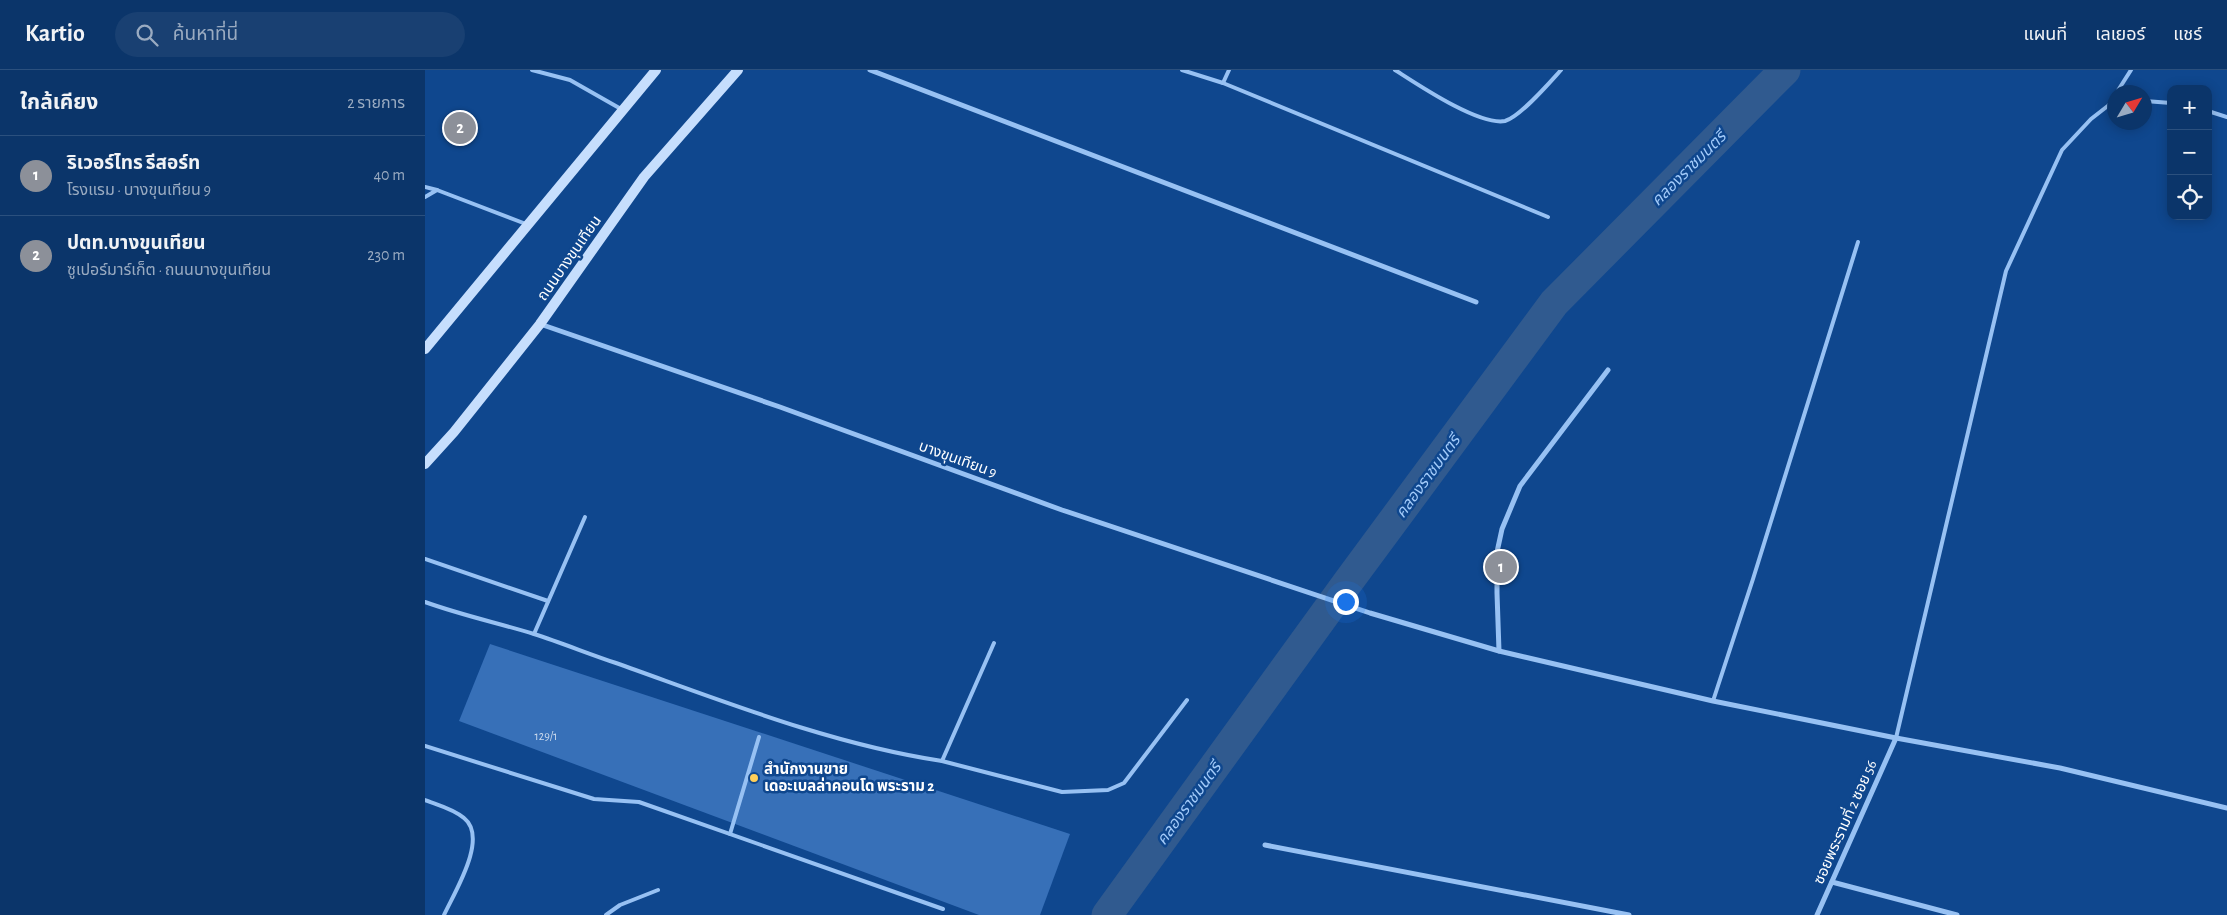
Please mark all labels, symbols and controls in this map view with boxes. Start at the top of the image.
search box [115,12,465,57]
icon: search [133,21,161,49]
text: Kartio [25,22,85,46]
text: ค้นหาที่นี่ [173,25,238,44]
text: แผนที่ [2023,26,2067,44]
text: เลเยอร์ [2095,26,2145,44]
text: แชร์ [2173,26,2202,44]
north arrow [2107,85,2152,130]
map controls [2167,85,2212,220]
button: + [2167,85,2212,130]
text: ใกล้เคียง [20,92,98,113]
text: 2 รายการ [347,95,405,111]
pin: 2 [444,109,476,147]
water label: คลองราชมนตรี [1649,127,1731,209]
button: − [2167,130,2212,175]
text: ริเวอร์ไทร รีสอร์ท [67,154,200,173]
text: 1 [33,167,39,183]
text: 40 m [373,167,405,183]
button: locate [2167,175,2212,220]
text: โรงแรม · บางขุนเทียน 9 [67,182,211,198]
street label: ถนนบางขุนเทียน [534,213,605,304]
text: ปตท.บางขุนเทียน [67,234,206,253]
text: 2 [32,247,40,263]
text: 230 m [367,247,405,263]
text: ซูเปอร์มาร์เก็ต · ถนนบางขุนเทียน [67,262,271,278]
water label: คลองราชมนตรี [1393,430,1465,521]
street label: บางขุนเทียน 9 [916,437,999,481]
pin: 1 [1485,548,1517,586]
your location [1333,589,1359,615]
house number: 129/1 [535,730,557,742]
street label: ซอยพระรามที่ 2 ซอย 56 [1808,756,1880,886]
water label: คลองราชมนตรี [1154,757,1226,848]
place label: สำนักงานขาย เดอะเบลล่าคอนโด พระราม 2 [764,761,934,794]
marker: สำนักงานขาย เดอะเบลล่าคอนโด พระราม 2 [748,772,760,784]

